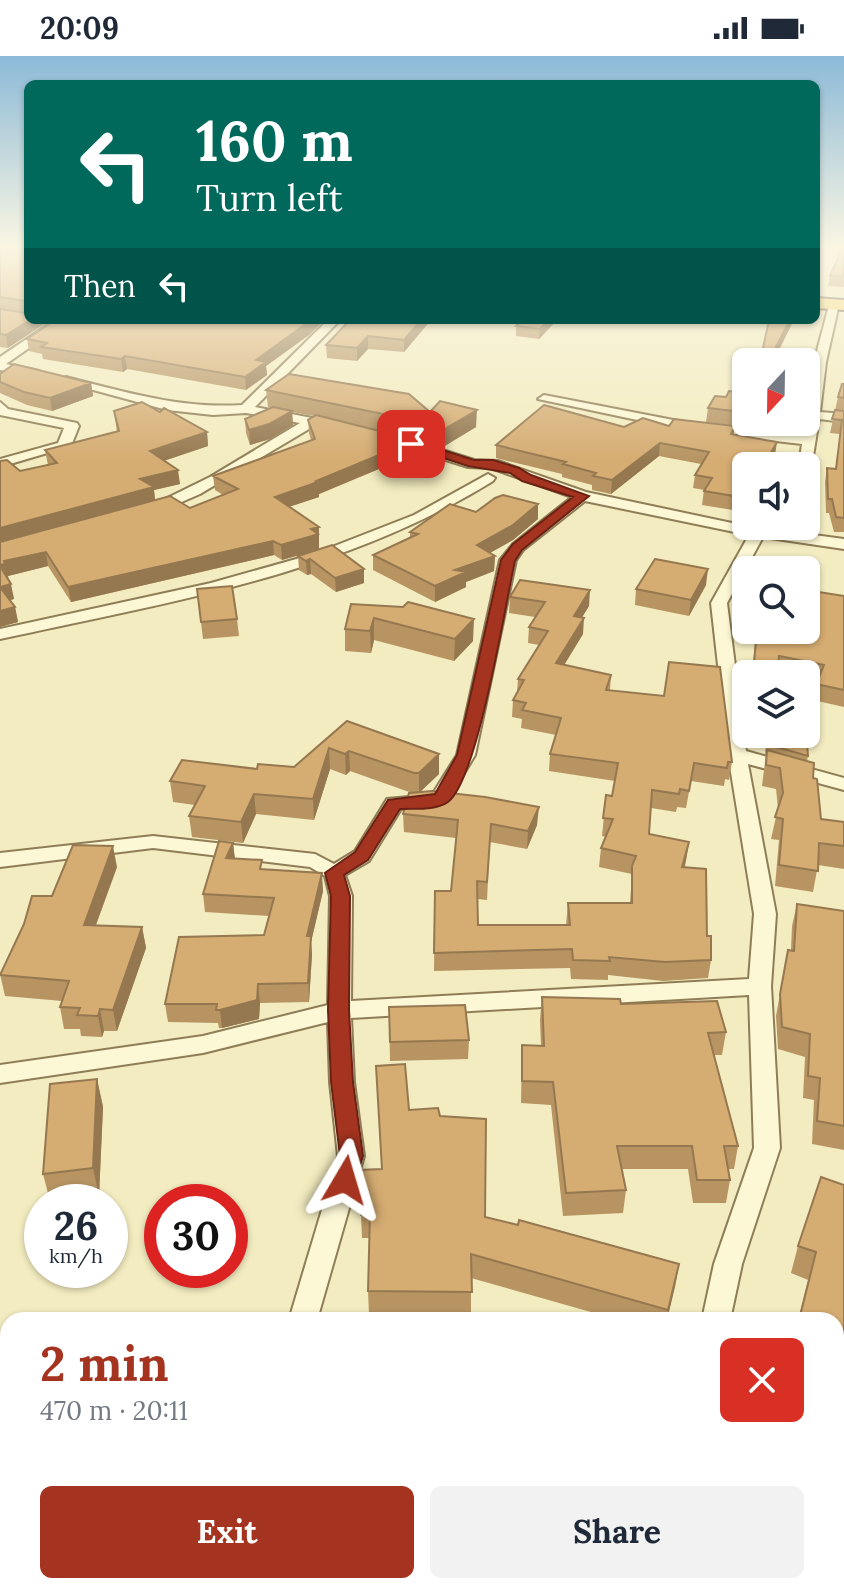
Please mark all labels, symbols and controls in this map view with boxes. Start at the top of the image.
text: 20:09 [40,9,119,47]
text: 160 m [196,105,353,176]
icon: left [64,112,168,216]
text: Turn left [196,175,343,221]
icon: left [152,264,196,308]
text: Then [64,267,136,305]
north arrow [732,348,820,436]
map controls [732,348,820,748]
pin [377,410,445,478]
icon: arrive [389,422,433,466]
button: sound [732,452,820,540]
button: search [732,556,820,644]
button: layers [732,660,820,748]
position arrow [303,1138,387,1222]
speed limit sign: 30 [144,1184,248,1288]
text: 26 [54,1200,98,1251]
text: km/h [49,1243,103,1268]
text: 2 min [40,1333,169,1394]
button: close [720,1338,804,1422]
text: 470 m · 20:11 [40,1394,188,1427]
button: Exit [40,1486,414,1578]
button: Share [430,1486,804,1578]

